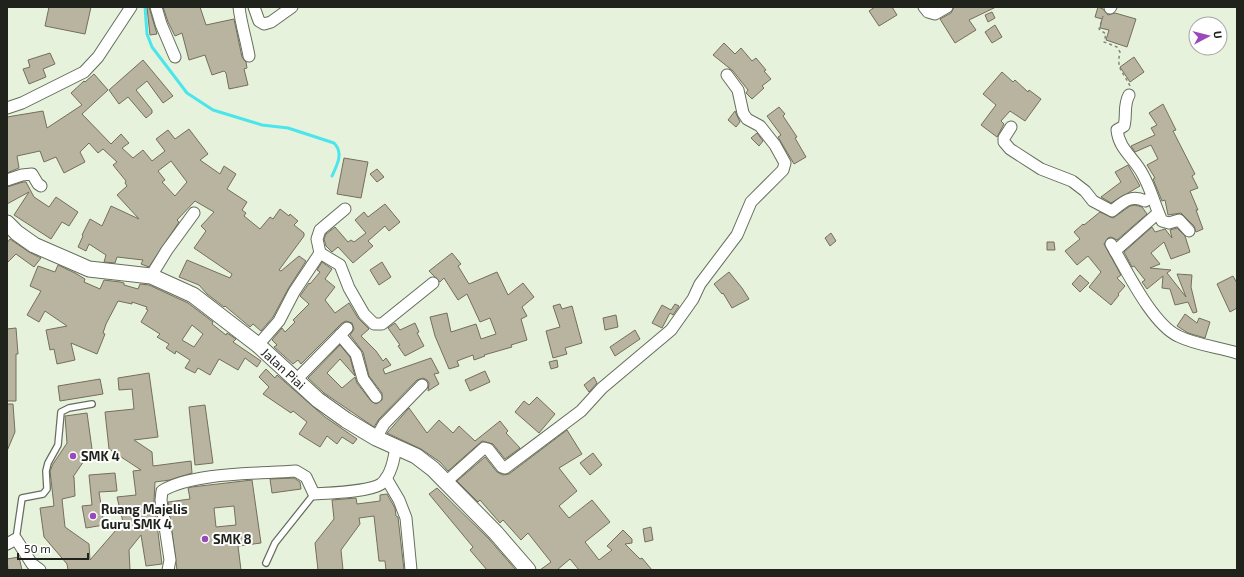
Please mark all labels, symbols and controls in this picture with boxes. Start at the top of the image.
north arrow [1188,16,1228,56]
text: U [1212,30,1225,39]
street label: Jalan Piai [258,344,309,393]
place label: SMK 4 [81,448,120,464]
marker: SMK 4 [68,451,78,461]
place label: Ruang Majelis Guru SMK 4 [101,501,188,532]
marker: Ruang Majelis Guru SMK 4 [88,511,98,521]
place label: SMK 8 [213,531,252,547]
marker: SMK 8 [200,534,210,544]
scale bar [18,535,88,561]
text: 50 m [24,541,51,555]

